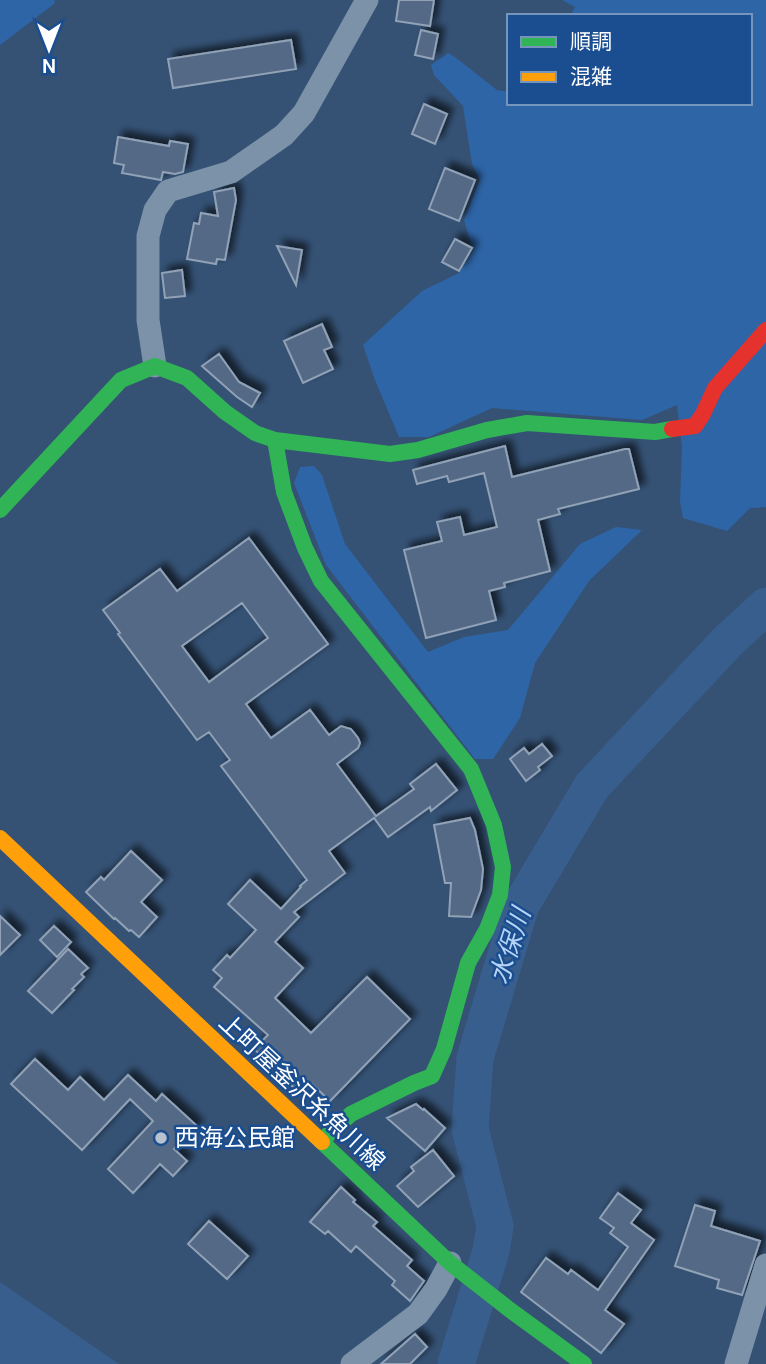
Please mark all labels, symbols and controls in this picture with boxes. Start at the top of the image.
north arrow [14,14,84,84]
legend [507,14,752,105]
text: 順調 [570,28,612,56]
text: N [42,53,56,78]
text: 混雑 [570,63,612,91]
water label: 水保川 [482,901,539,988]
street label: 上町屋釜沢糸魚川線 [213,1007,392,1177]
place label: 西海公民館 [175,1122,295,1153]
marker: 西海公民館 [153,1130,169,1146]

